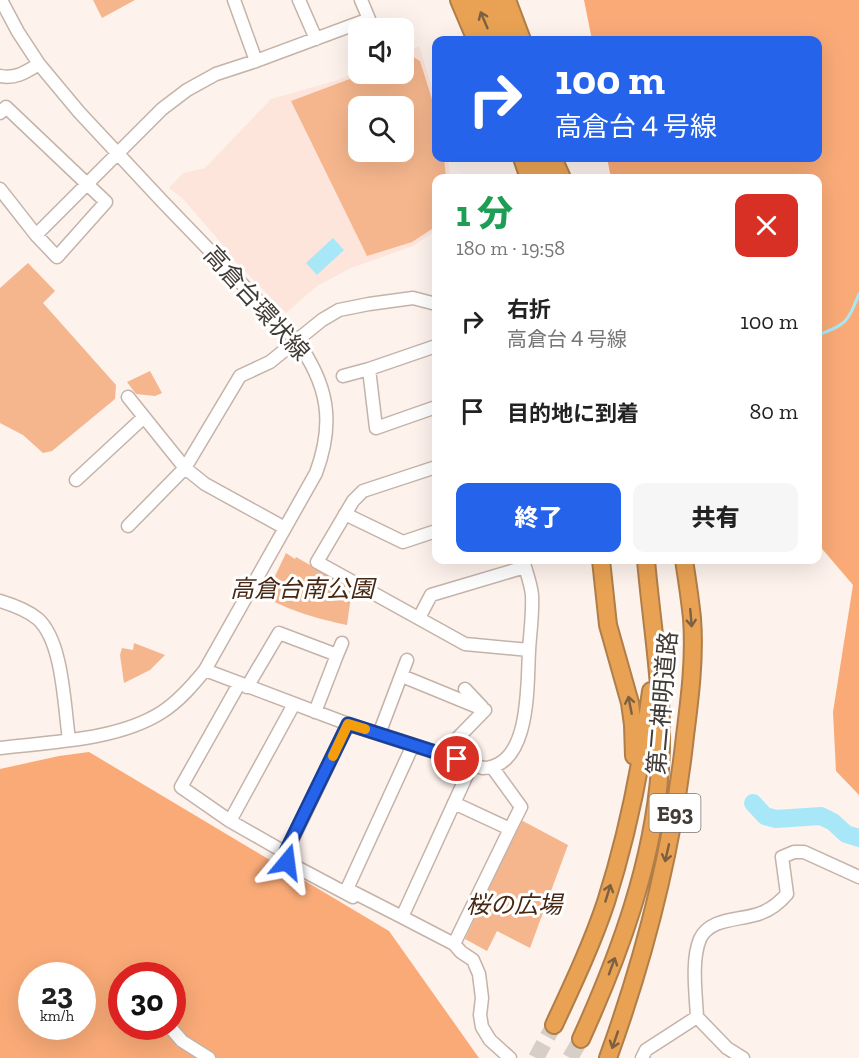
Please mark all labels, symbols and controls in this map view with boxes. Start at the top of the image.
one-way arrow [478,12,489,30]
map controls [348,18,414,162]
button: sound [348,18,414,84]
text: 100 m [555,54,665,105]
icon: right [456,60,534,138]
button: search [348,96,414,162]
text: 高倉台４号線 [555,111,717,143]
text: 1 分 [456,192,513,235]
button: close [735,194,798,257]
text: 180 m · 19:58 [456,236,565,260]
street label: 高倉台環状線 [198,240,316,366]
text: 右折 [507,296,551,323]
icon: right [456,305,489,338]
text: 100 m [740,308,798,335]
text: 高倉台４号線 [507,327,627,351]
icon: arrive [456,395,489,428]
text: 80 m [750,398,798,425]
text: 目的地に到着 [507,400,639,427]
button: 終了 [456,483,621,552]
button: 共有 [633,483,798,552]
park label: 高倉台南公園 [230,574,377,603]
one-way arrow [686,607,697,627]
street label: 第二神明道路 [641,630,683,776]
one-way arrow [624,696,635,715]
pin [431,733,482,784]
icon: arrive [440,742,473,775]
road number: E93 [650,794,700,832]
position arrow [255,830,319,894]
one-way arrow [661,843,673,862]
one-way arrow [603,884,614,903]
park label: 桜の広場 [466,890,565,919]
one-way arrow [608,957,619,976]
speed limit sign: 30 [108,962,186,1040]
text: 23 [41,976,73,1012]
text: km/h [40,1007,74,1025]
one-way arrow [608,1030,619,1049]

